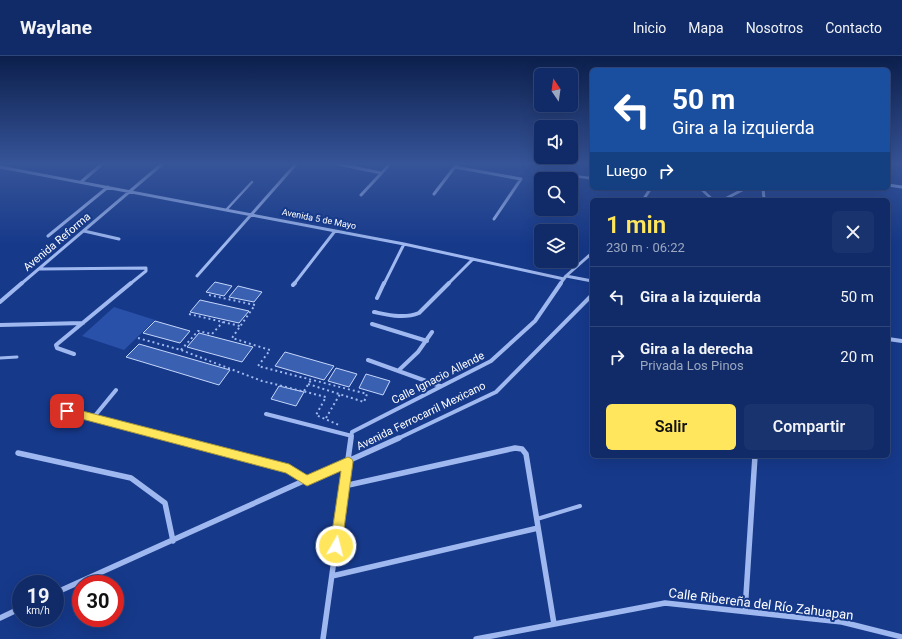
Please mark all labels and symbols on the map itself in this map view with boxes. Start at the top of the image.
north arrow [534,68,578,112]
street label: Avenida 5 de Mayo [281,207,357,231]
street label: Avenida Reforma [21,210,93,274]
street label: Calle Ignacio Allende [390,349,487,407]
street label: Avenida Ferrocarril Mexicano [354,379,488,453]
pin [50,394,84,428]
position arrow [315,525,357,567]
speed limit sign: 30 [72,575,124,627]
street label: Calle Ribereña del Río Zahuapan [668,585,854,623]

